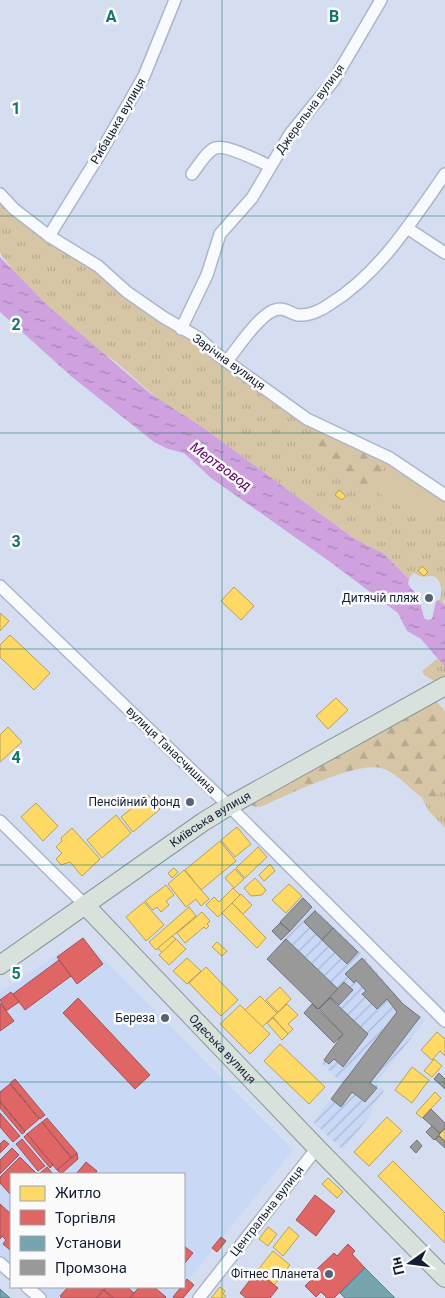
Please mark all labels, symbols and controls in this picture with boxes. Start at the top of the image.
text: A [106,7,117,26]
text: B [329,7,339,26]
street label: Джерельна вулиця [273,61,347,157]
street label: Рибацька вулиця [88,75,148,167]
text: 1 [11,99,21,118]
text: 2 [11,315,21,334]
street label: Зарічна вулиця [190,331,268,393]
water label: Мертвовод [187,439,255,493]
text: 3 [11,532,21,551]
place label: Дитячій пляж [342,591,420,605]
marker: Дитячій пляж [423,592,435,604]
street label: вулиця Танасчишина [123,704,219,796]
text: 4 [11,748,21,767]
street label: Київська вулиця [167,788,253,850]
place label: Пенсійний фонд [89,795,180,809]
marker: Пенсійний фонд [184,796,196,808]
text: 5 [11,964,21,983]
place label: Береза [115,1011,155,1025]
street label: Одеська вулиця [186,1011,259,1087]
marker: Береза [159,1012,171,1024]
street label: Центральна вулиця [227,1163,307,1259]
legend [10,1173,185,1288]
text: Житло [55,1184,101,1202]
text: Торгівля [55,1209,116,1227]
text: Установи [55,1234,122,1252]
north arrow [385,1238,435,1288]
text: Пн [387,1255,407,1277]
text: Промзона [55,1259,127,1277]
place label: Фітнес Планета [231,1267,319,1281]
marker: Фітнес Планета [323,1268,335,1280]

